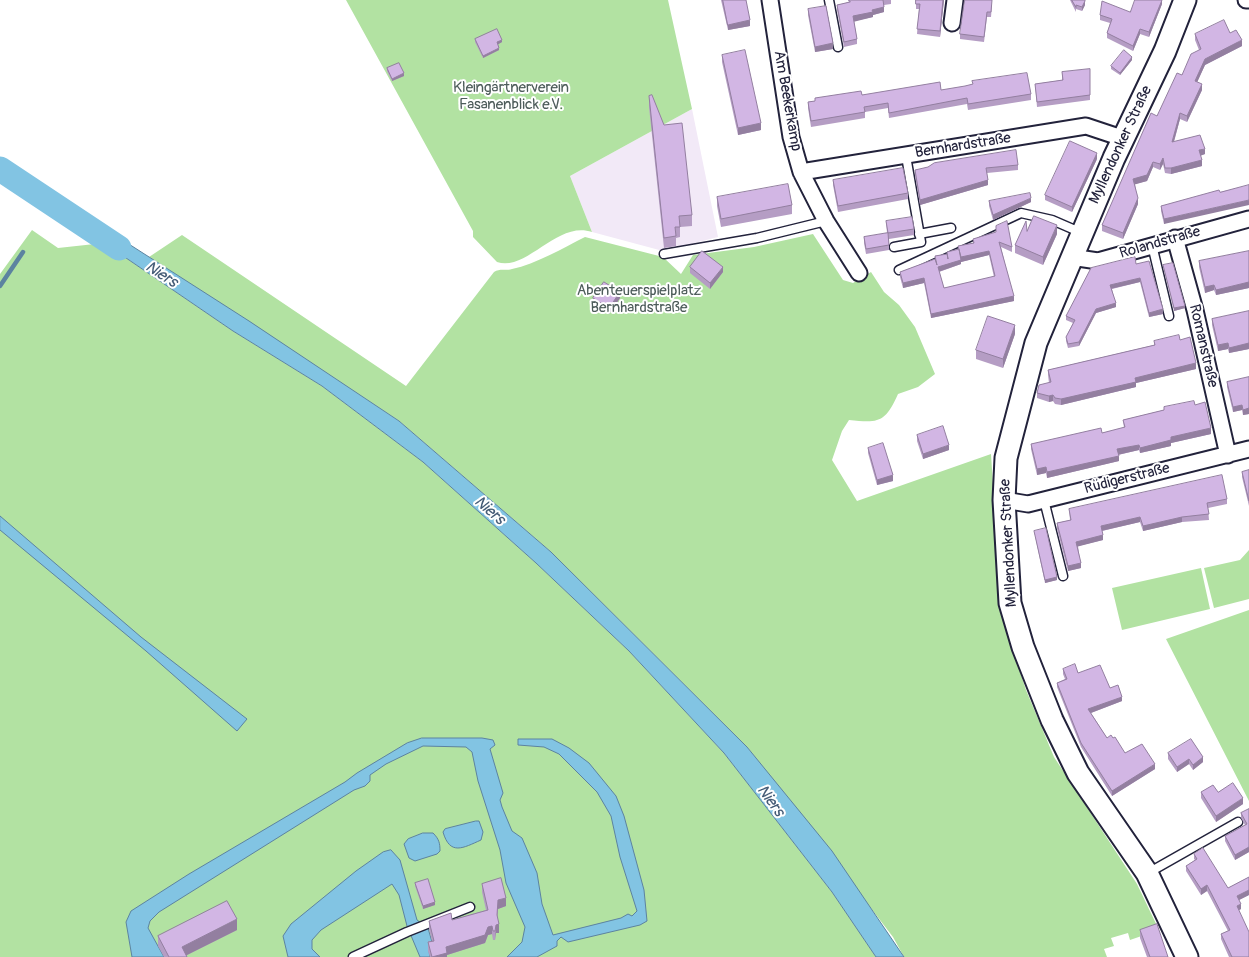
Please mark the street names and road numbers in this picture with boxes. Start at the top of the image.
street label: Am Beekerkamp [769,49,805,153]
street label: Myllendonker Straße [1086,83,1156,207]
street label: Bernhardstraße [914,130,1012,162]
street label: Rolandstraße [1117,223,1203,263]
street label: Romanstraße [1185,303,1221,389]
street label: Rüdigerstraße [1082,460,1172,498]
street label: Myllendonker Straße [997,478,1021,608]

